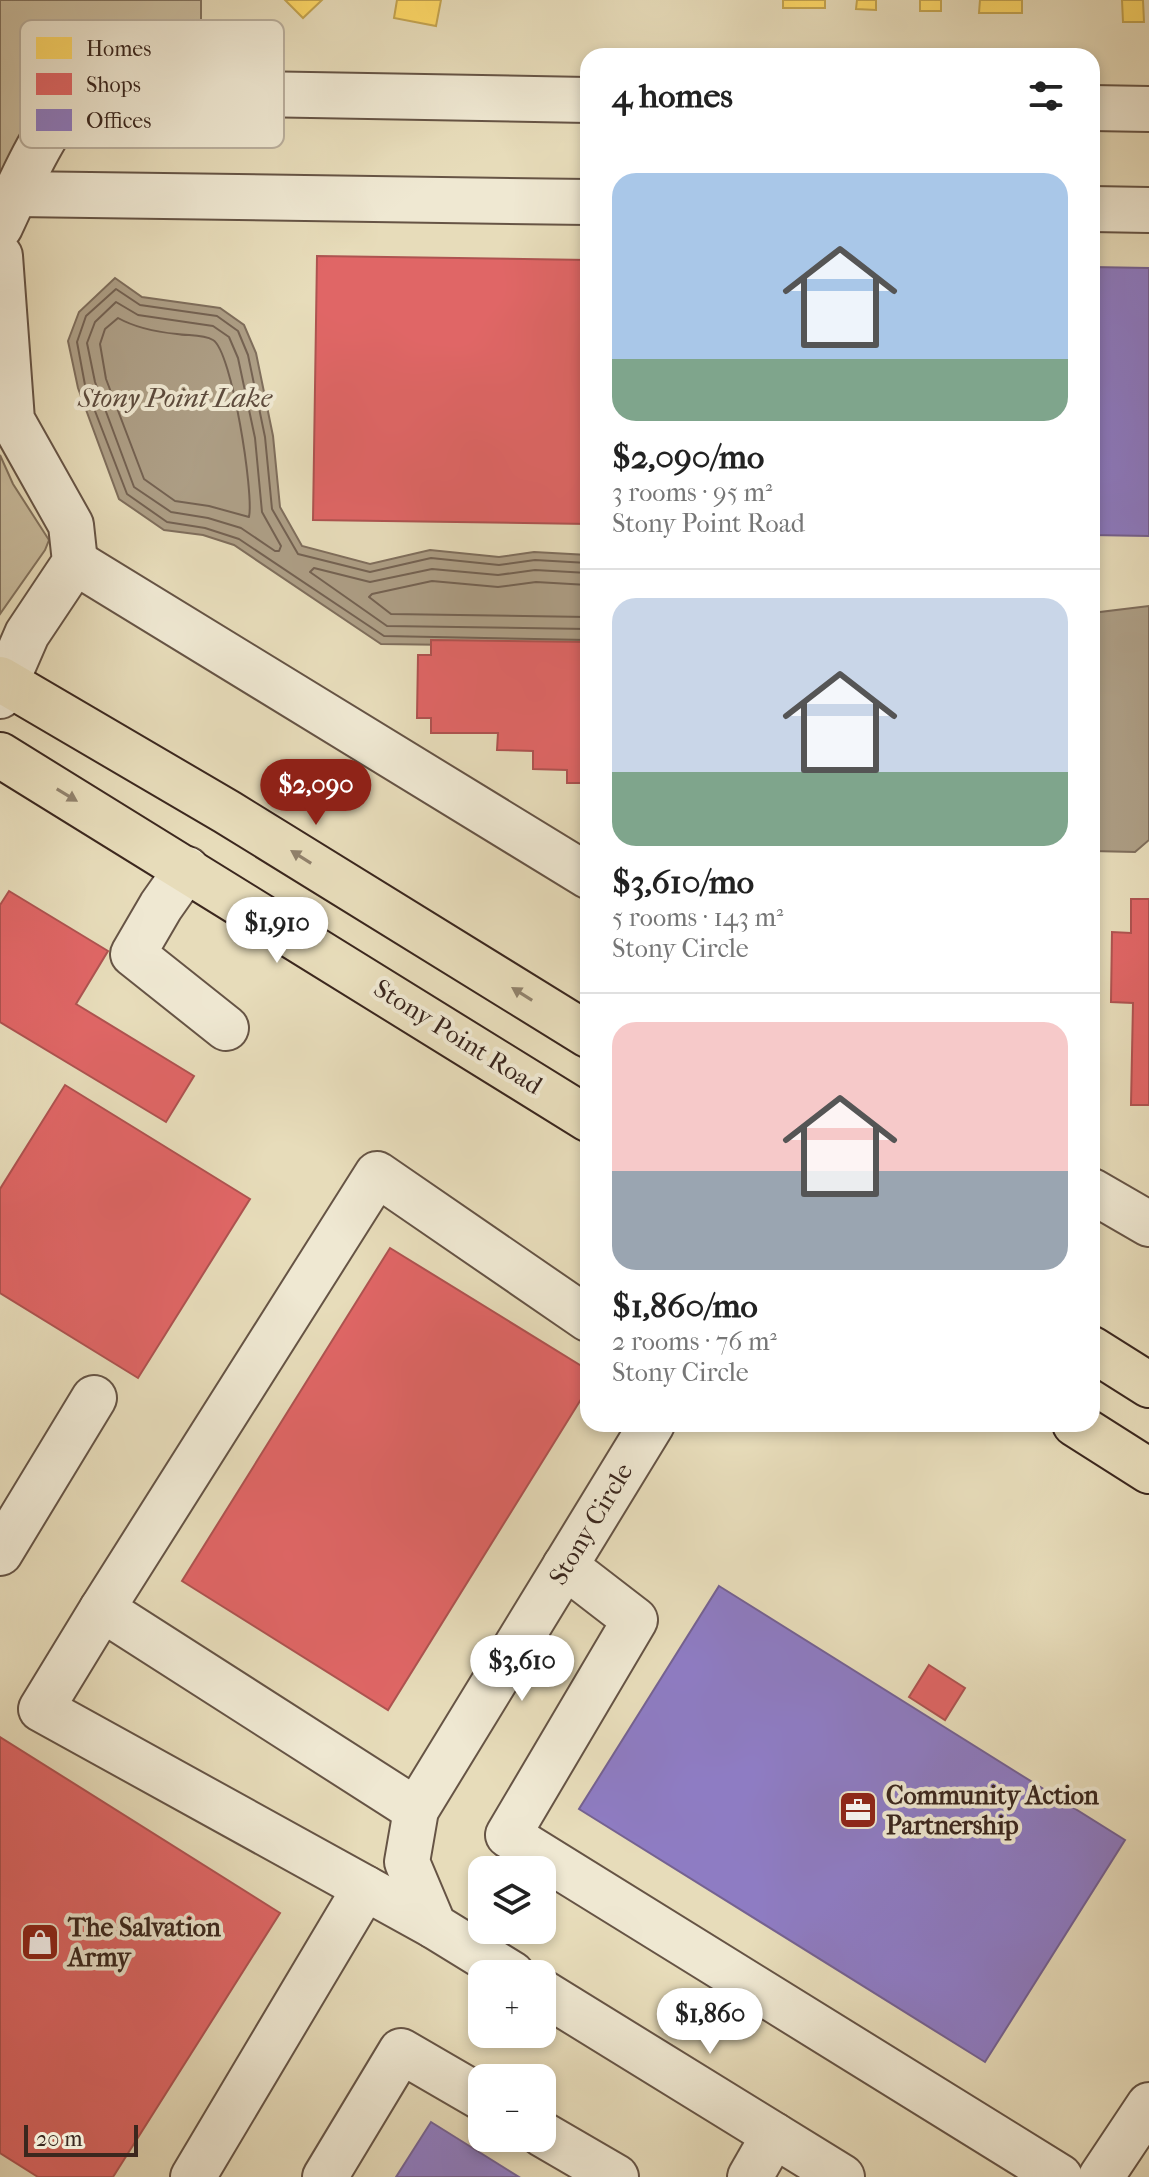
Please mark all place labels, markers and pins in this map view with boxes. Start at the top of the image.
pin: $2,090 [251,759,381,827]
pin: $1,910 [212,897,342,965]
pin: $3,610 [457,1635,587,1703]
place label: Community Action Partnership [886,1780,1100,1841]
office icon: Community Action Partnership [837,1789,879,1831]
place label: The Salvation Army [66,1912,222,1973]
shop icon: The Salvation Army [19,1921,61,1963]
pin: $1,860 [645,1988,775,2056]

